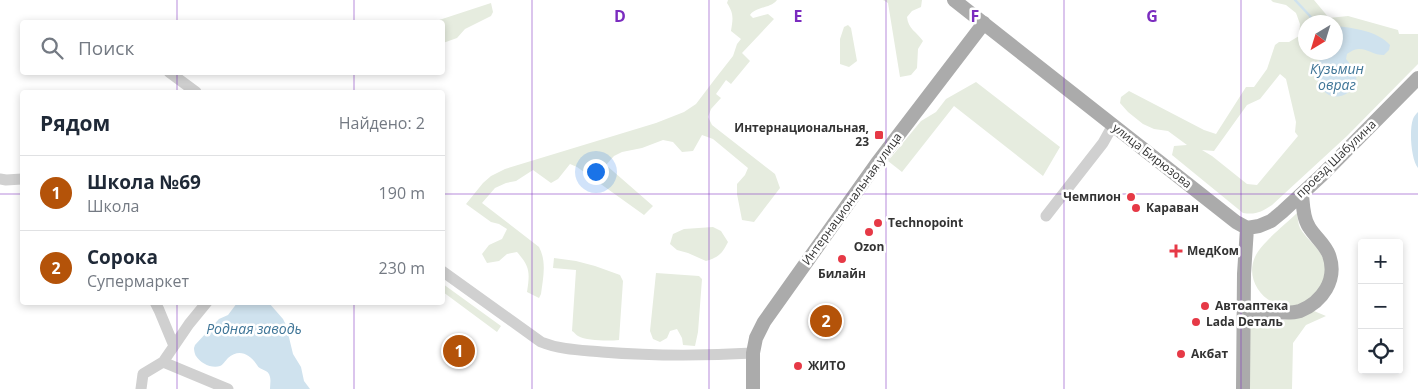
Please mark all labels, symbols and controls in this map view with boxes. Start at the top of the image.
text: D [614,5,626,27]
text: E [794,5,803,27]
text: F [971,5,979,27]
text: G [1146,5,1158,27]
north arrow [1298,15,1343,60]
search box [20,20,445,75]
icon: search [38,34,66,62]
text: Поиск [78,35,134,61]
water label: Кузьмин овраг [1310,59,1364,94]
text: Рядом [40,109,110,137]
text: Найдено: 2 [339,112,425,134]
street label: проезд Шабулина [1292,116,1380,201]
place label: Интернациональная, 23 [734,119,869,150]
street label: улица Бирюзова [1109,119,1196,192]
street label: Интернациональная улица [798,129,905,268]
marker: Интернациональная, 23 [873,129,885,141]
your location [583,159,609,185]
text: Школа №69 [87,169,201,195]
text: 1 [51,182,61,204]
text: 190 m [379,182,425,204]
place label: Чемпион [1063,188,1121,205]
marker: Чемпион [1125,191,1137,203]
text: Школа [87,195,139,217]
place label: Караван [1146,199,1199,216]
marker: Караван [1130,202,1142,214]
place label: Technopoint [888,214,963,231]
marker: Technopoint [872,217,884,229]
marker: Ozon [863,226,875,238]
place label: Ozon [854,238,884,255]
map controls [1358,239,1403,374]
button: + [1358,239,1403,284]
place label: МедКом [1187,242,1239,259]
text: Сорока [87,244,158,270]
marker: МедКом [1169,244,1183,258]
marker: Билайн [836,253,848,265]
text: 2 [51,257,61,279]
text: 230 m [379,257,425,279]
place label: Билайн [818,265,866,282]
text: Супермаркет [87,270,189,292]
button: − [1358,284,1403,329]
place label: Автоаптека [1215,297,1288,314]
marker: Автоаптека [1199,300,1211,312]
pin: 2 [810,302,842,340]
place label: Lada Dеталь [1206,313,1283,330]
marker: Lada Dеталь [1190,316,1202,328]
water label: Родная заводь [206,319,302,338]
button: locate [1358,329,1403,374]
pin: 1 [443,332,475,370]
place label: Акбат [1191,345,1228,362]
marker: Акбат [1175,348,1187,360]
place label: ЖИТО [808,357,846,374]
marker: ЖИТО [792,360,804,372]

